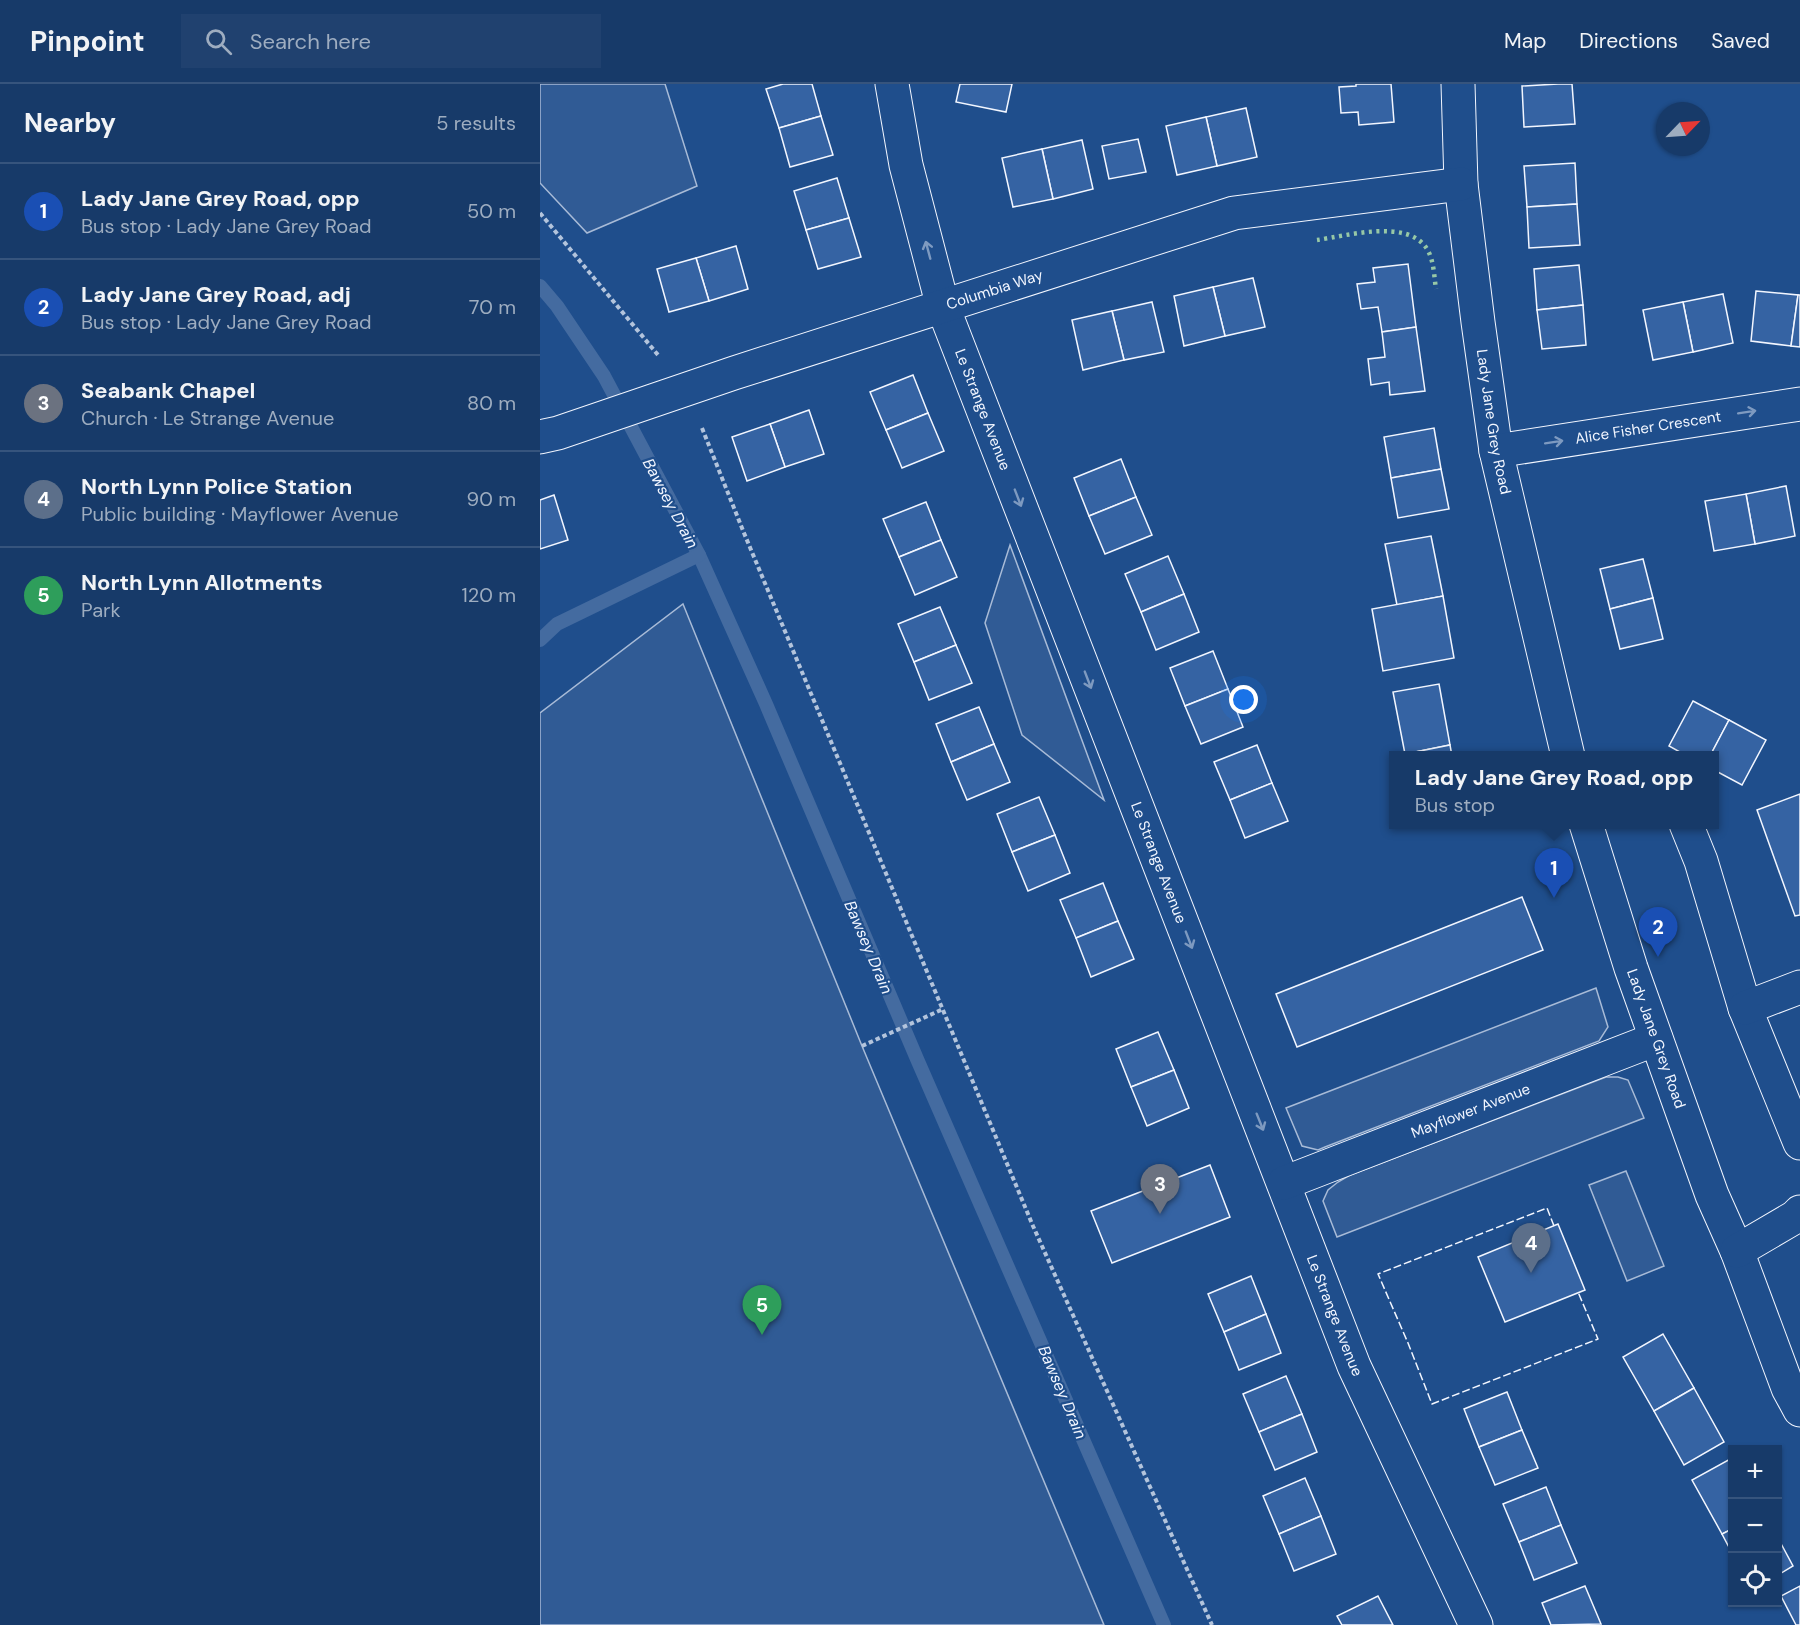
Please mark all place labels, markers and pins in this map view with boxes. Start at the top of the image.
pin: 1 [1534,848,1574,898]
pin: 2 [1638,908,1678,957]
pin: 3 [1140,1164,1180,1214]
pin: 4 [1512,1224,1550,1273]
pin: 5 [742,1286,782,1335]

